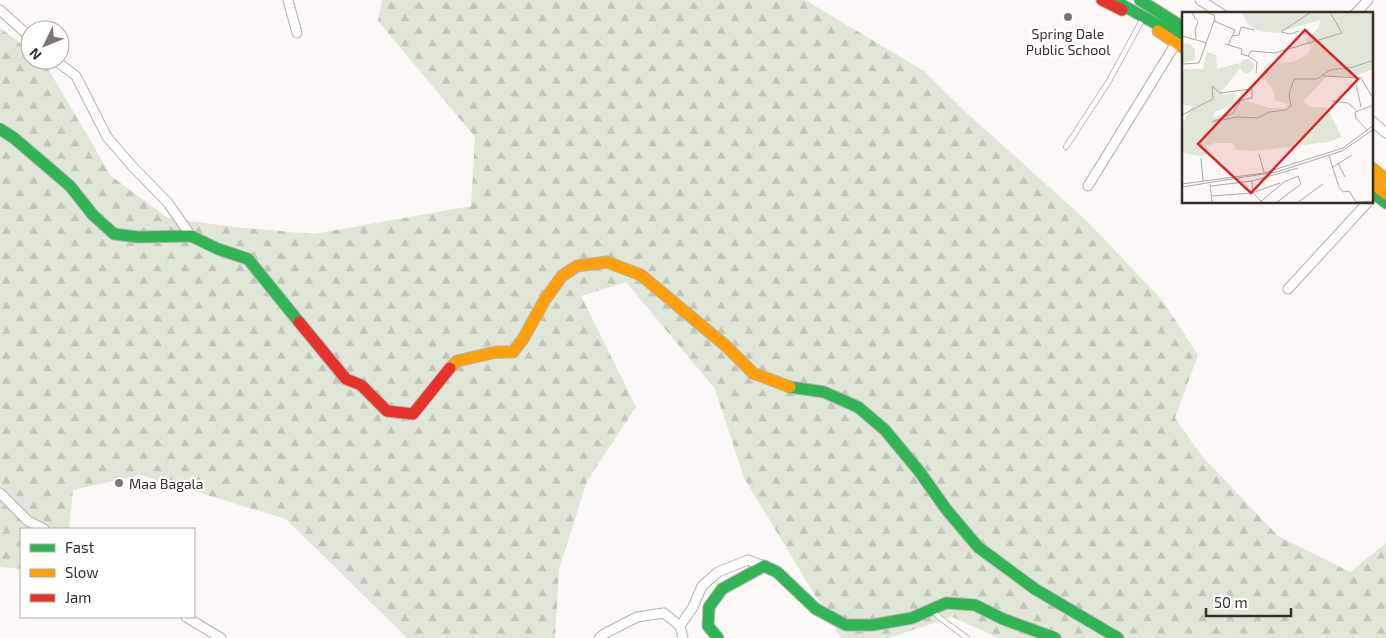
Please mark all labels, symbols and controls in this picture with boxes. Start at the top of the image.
marker: Spring Dale Public School [1062,11,1074,23]
inset map [1182,12,1374,204]
north arrow [20,20,70,70]
place label: Spring Dale Public School [1026,25,1111,58]
text: N [25,45,45,64]
place label: Maa Bagala [129,475,203,492]
marker: Maa Bagala [113,477,125,489]
legend [20,528,195,618]
text: Fast [65,538,95,556]
text: Slow [65,563,99,581]
scale bar [1206,586,1291,618]
text: Jam [65,588,91,606]
text: 50 m [1214,593,1248,611]

